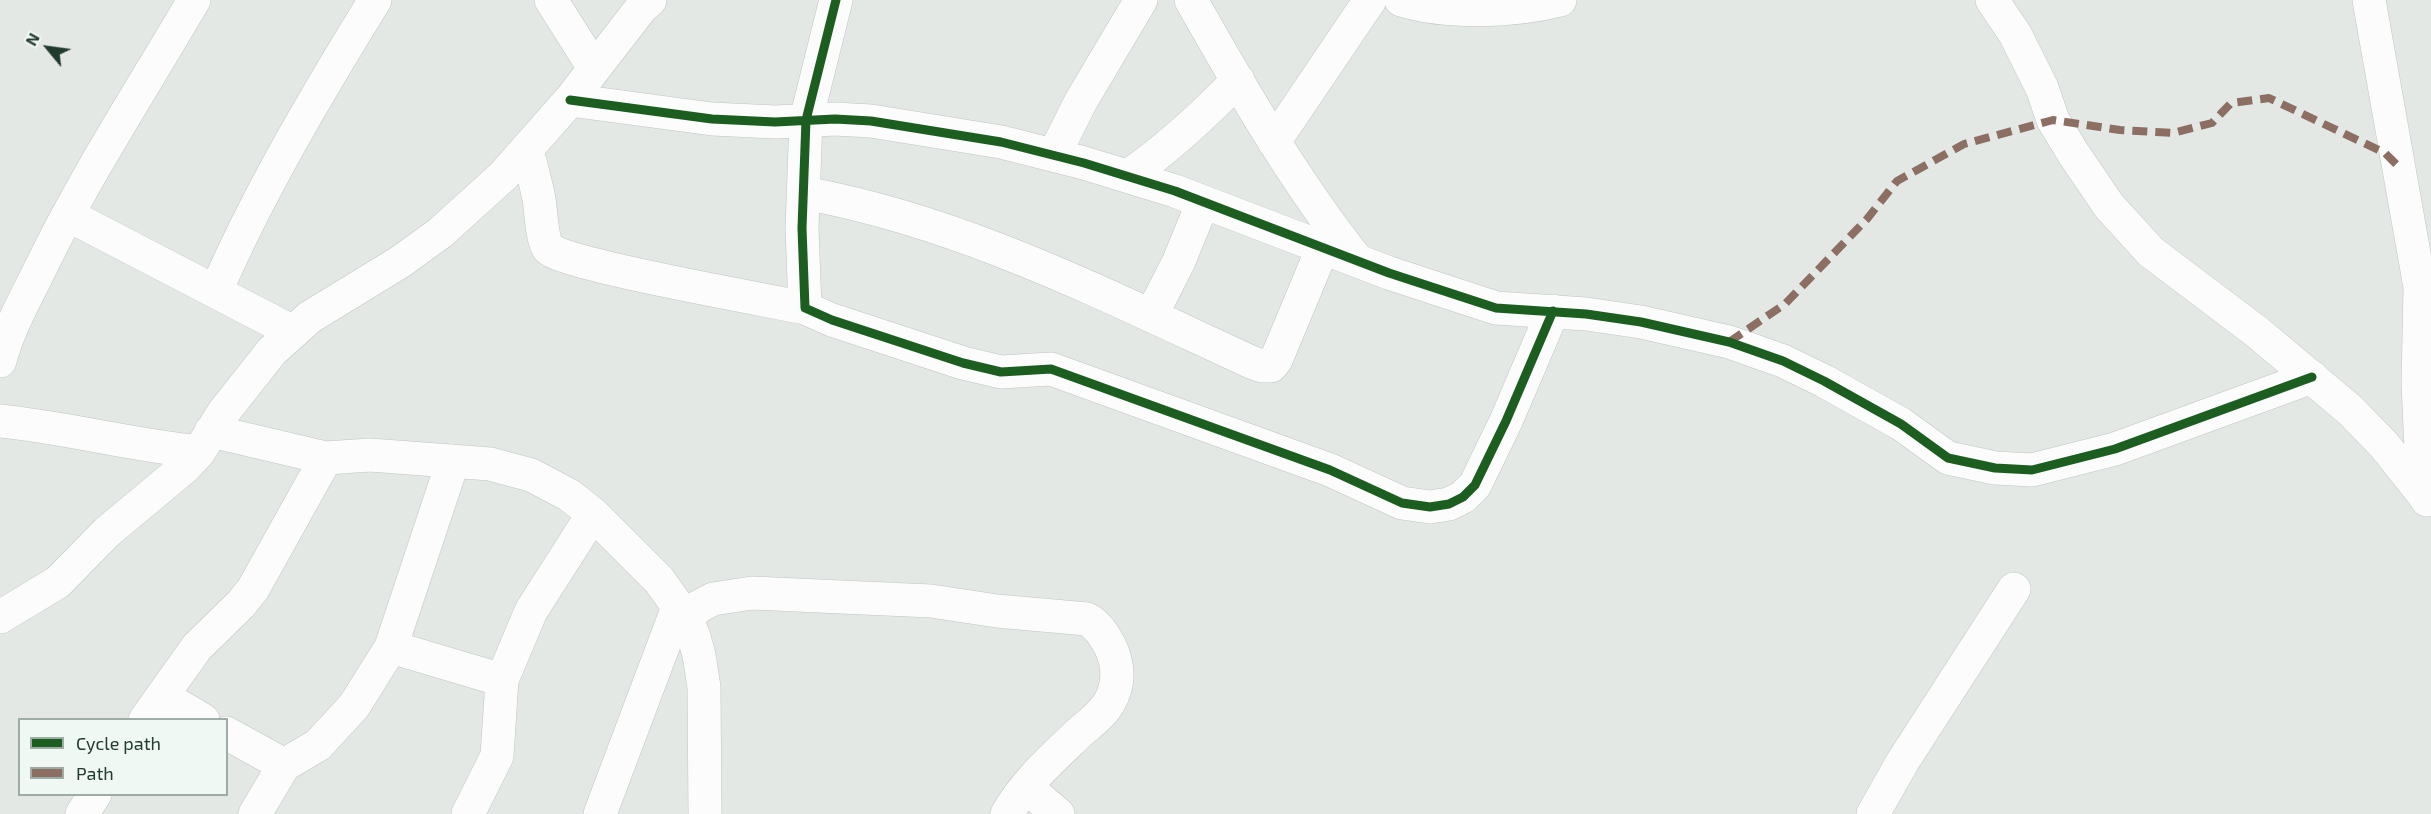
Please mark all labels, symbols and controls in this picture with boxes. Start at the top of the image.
north arrow [18,18,78,78]
text: N [21,29,43,49]
legend [18,718,228,796]
text: Cycle path [76,732,161,754]
text: Path [76,762,114,784]

